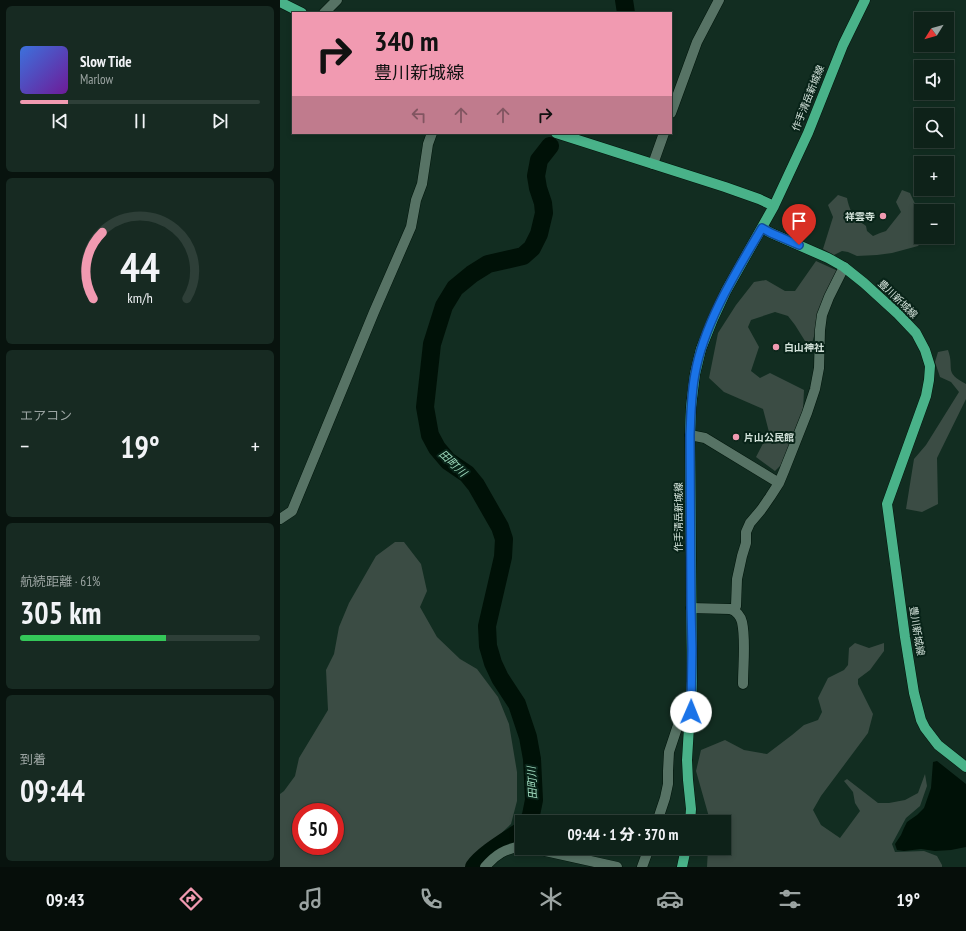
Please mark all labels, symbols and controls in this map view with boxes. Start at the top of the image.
north arrow [914,12,954,52]
map controls [914,12,954,244]
text: 340 m [374,22,438,59]
icon: right [308,28,360,80]
text: Slow Tide [80,52,132,71]
button: sound [914,60,954,100]
text: 豊川新城線 [374,61,464,84]
street label: 作手清岳新城線 [789,63,827,133]
text: Marlow [80,71,113,88]
icon: left [408,104,430,126]
icon: ahead [450,104,472,126]
icon: ahead [492,104,514,126]
icon: right [534,104,556,126]
button: search [914,108,954,148]
icon: previous [49,110,71,132]
icon: pause [129,110,151,132]
icon: next [209,110,231,132]
button: + [914,156,954,196]
pin [782,204,816,245]
button: − [914,204,954,244]
icon: arrive [788,210,810,232]
place label: 祥雲寺 [845,210,875,223]
marker: 祥雲寺 [878,211,888,221]
text: 44 [120,240,160,293]
street label: 豊川新城線 [876,277,920,321]
text: km/h [127,288,153,307]
place label: 白山神社 [784,341,825,354]
marker: 白山神社 [771,342,781,352]
text: エアコン [20,407,72,424]
text: 19° [120,427,160,466]
place label: 片山公民館 [744,431,794,444]
text: − [20,432,29,460]
text: + [251,432,260,460]
marker: 片山公民館 [731,432,741,442]
water label: 田町川 [436,447,471,480]
street label: 作手清岳新城線 [672,482,685,552]
text: 航続距離 · 61% [20,573,100,590]
text: 305 km [20,593,101,632]
street label: 豊川新城線 [907,605,927,657]
position arrow [670,691,712,733]
text: 到着 [20,751,46,768]
water label: 田町川 [524,765,540,800]
text: 09:44 [20,771,85,810]
speed limit sign: 50 [292,803,344,855]
text: 09:44 · 1 分 · 370 m [568,825,678,844]
icon: directions [177,885,205,913]
icon: music [297,885,325,913]
icon: phone [417,885,445,913]
icon: climate [537,885,565,913]
icon: car [656,885,684,913]
icon: filters [776,885,804,913]
text: 09:43 [46,888,85,911]
text: 19° [896,888,920,911]

